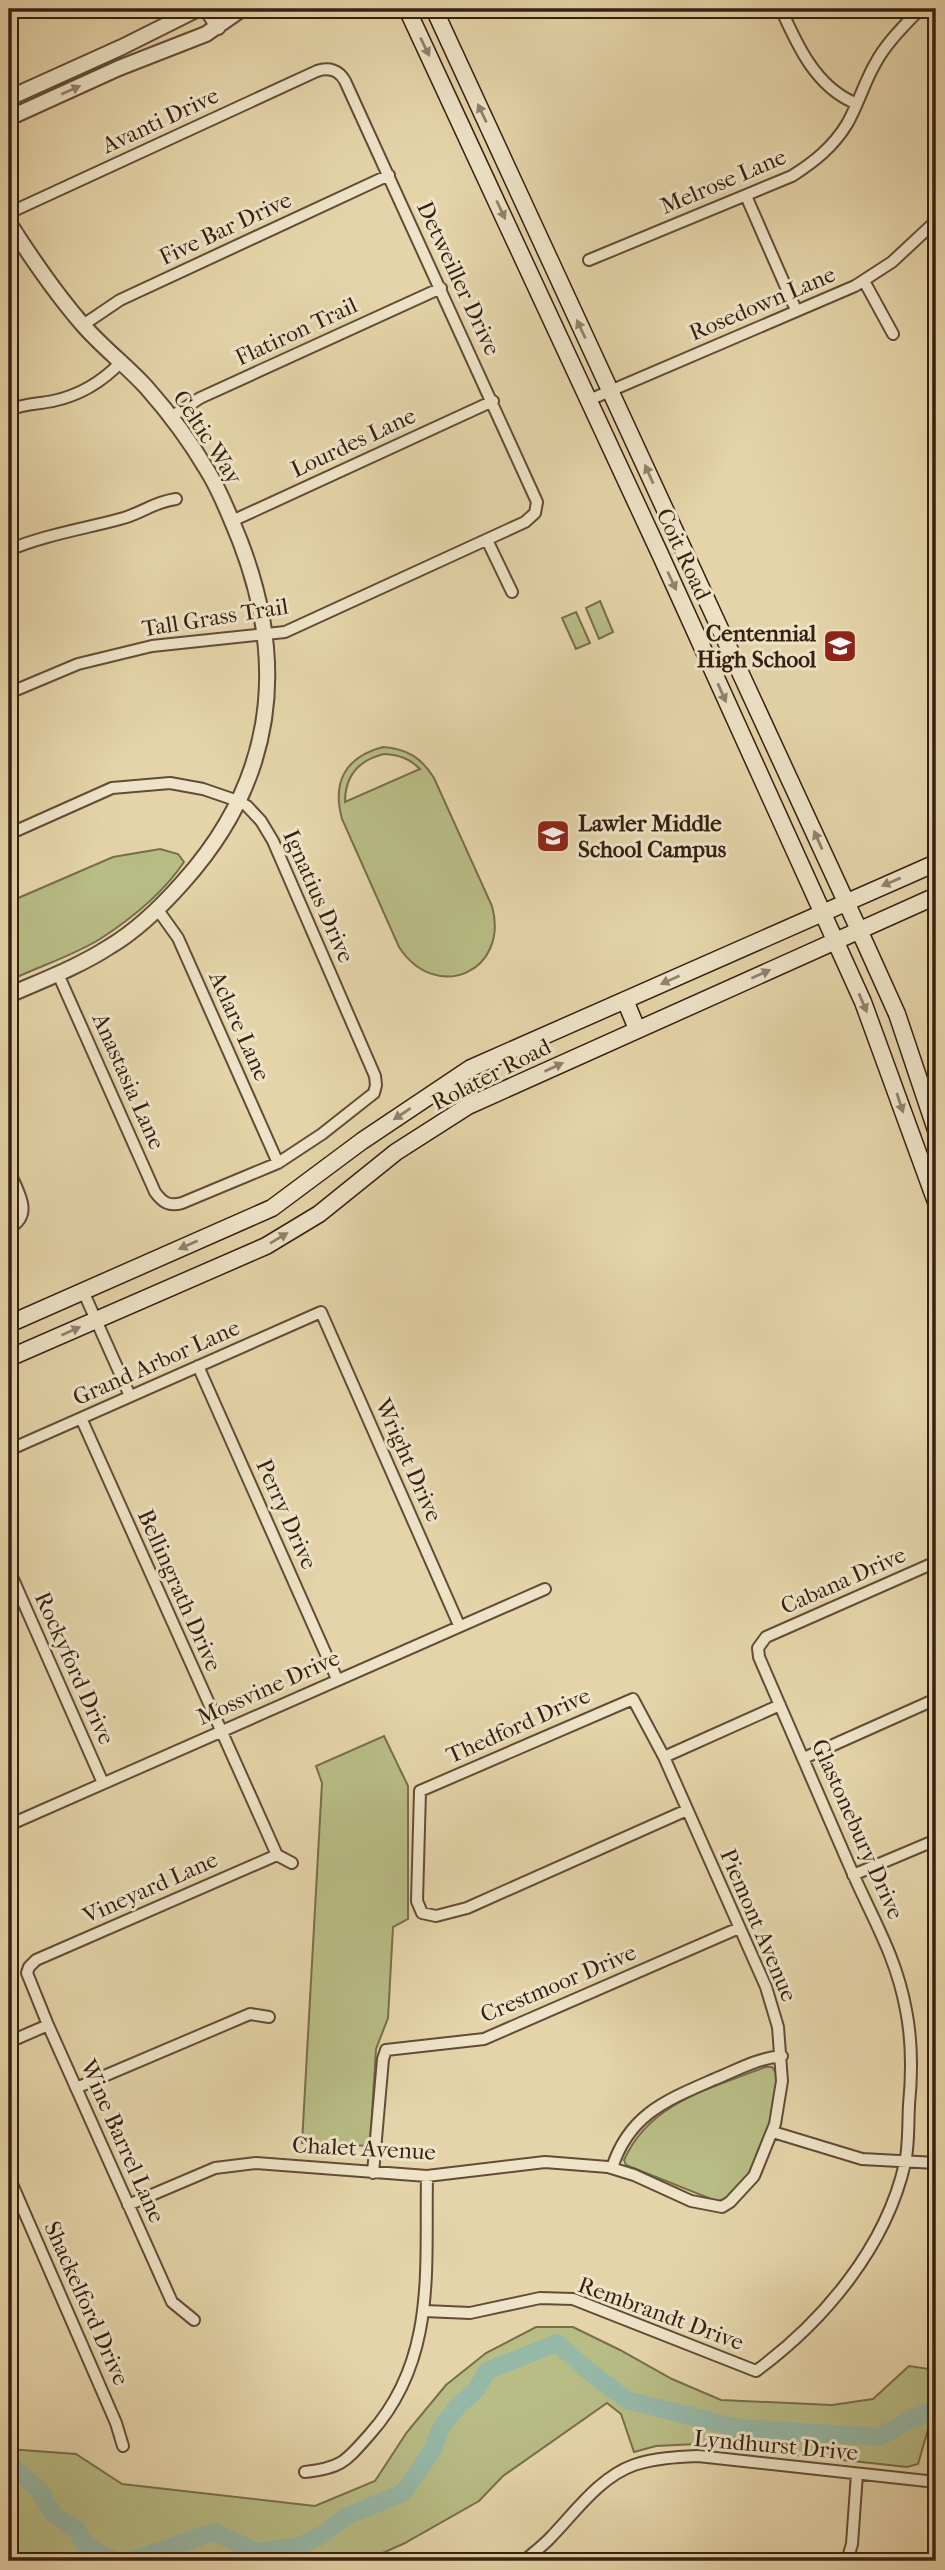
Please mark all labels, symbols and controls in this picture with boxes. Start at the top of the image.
one-way arrow [419,37,431,57]
street label: Avanti Drive [97,82,223,160]
one-way arrow [61,84,81,96]
one-way arrow [476,103,487,123]
street label: Melrose Lane [656,143,790,220]
street label: Five Bar Drive [155,186,296,271]
street label: Detweiller Drive [411,197,506,360]
one-way arrow [495,200,507,220]
street label: Rosedown Lane [685,261,839,346]
street label: Flatiron Trail [231,291,362,371]
one-way arrow [575,319,587,339]
street label: Celtic Way [167,385,248,490]
street label: Lourdes Lane [287,402,420,483]
one-way arrow [644,464,655,484]
street label: Coit Road [651,504,717,605]
one-way arrow [666,571,678,591]
street label: Tall Grass Trail [140,592,291,642]
place label: Centennial High School [697,620,817,673]
school or university icon: Centennial High School [821,627,859,665]
one-way arrow [716,683,728,703]
place label: Lawler Middle School Campus [578,810,727,863]
school or university icon: Lawler Middle School Campus [534,817,572,855]
street label: Ignatius Drive [277,826,360,967]
one-way arrow [812,830,824,850]
one-way arrow [880,877,901,888]
street label: Aclare Lane [203,966,276,1085]
one-way arrow [751,968,772,979]
one-way arrow [659,974,680,985]
one-way arrow [858,993,869,1014]
street label: Anastasia Lane [86,1008,171,1154]
street label: Rolater Road [427,1033,556,1116]
one-way arrow [544,1061,564,1073]
one-way arrow [895,1093,906,1114]
one-way arrow [393,1107,411,1121]
one-way arrow [269,1232,288,1245]
one-way arrow [178,1239,198,1251]
street label: Grand Arbor Lane [69,1314,244,1411]
one-way arrow [61,1325,82,1336]
street label: Wright Drive [369,1394,448,1526]
street label: Perry Drive [250,1455,323,1573]
street label: Bellingrath Drive [132,1505,227,1675]
street label: Cabana Drive [777,1541,910,1620]
street label: Rockyford Drive [29,1588,120,1749]
street label: Mossvine Drive [193,1644,344,1731]
street label: Thedford Drive [442,1682,594,1769]
street label: Glastonebury Drive [806,1735,909,1923]
street label: Piemont Avenue [714,1845,803,2005]
street label: Vineyard Lane [78,1846,222,1930]
street label: Crestmoor Drive [476,1939,640,2028]
street label: Wine Barrel Lane [74,2055,171,2227]
street label: Chalet Avenue [291,2131,437,2166]
street label: Shackelford Drive [38,2217,135,2389]
street label: Rembrandt Drive [574,2271,747,2356]
street label: Lyndhurst Drive [693,2425,859,2466]

